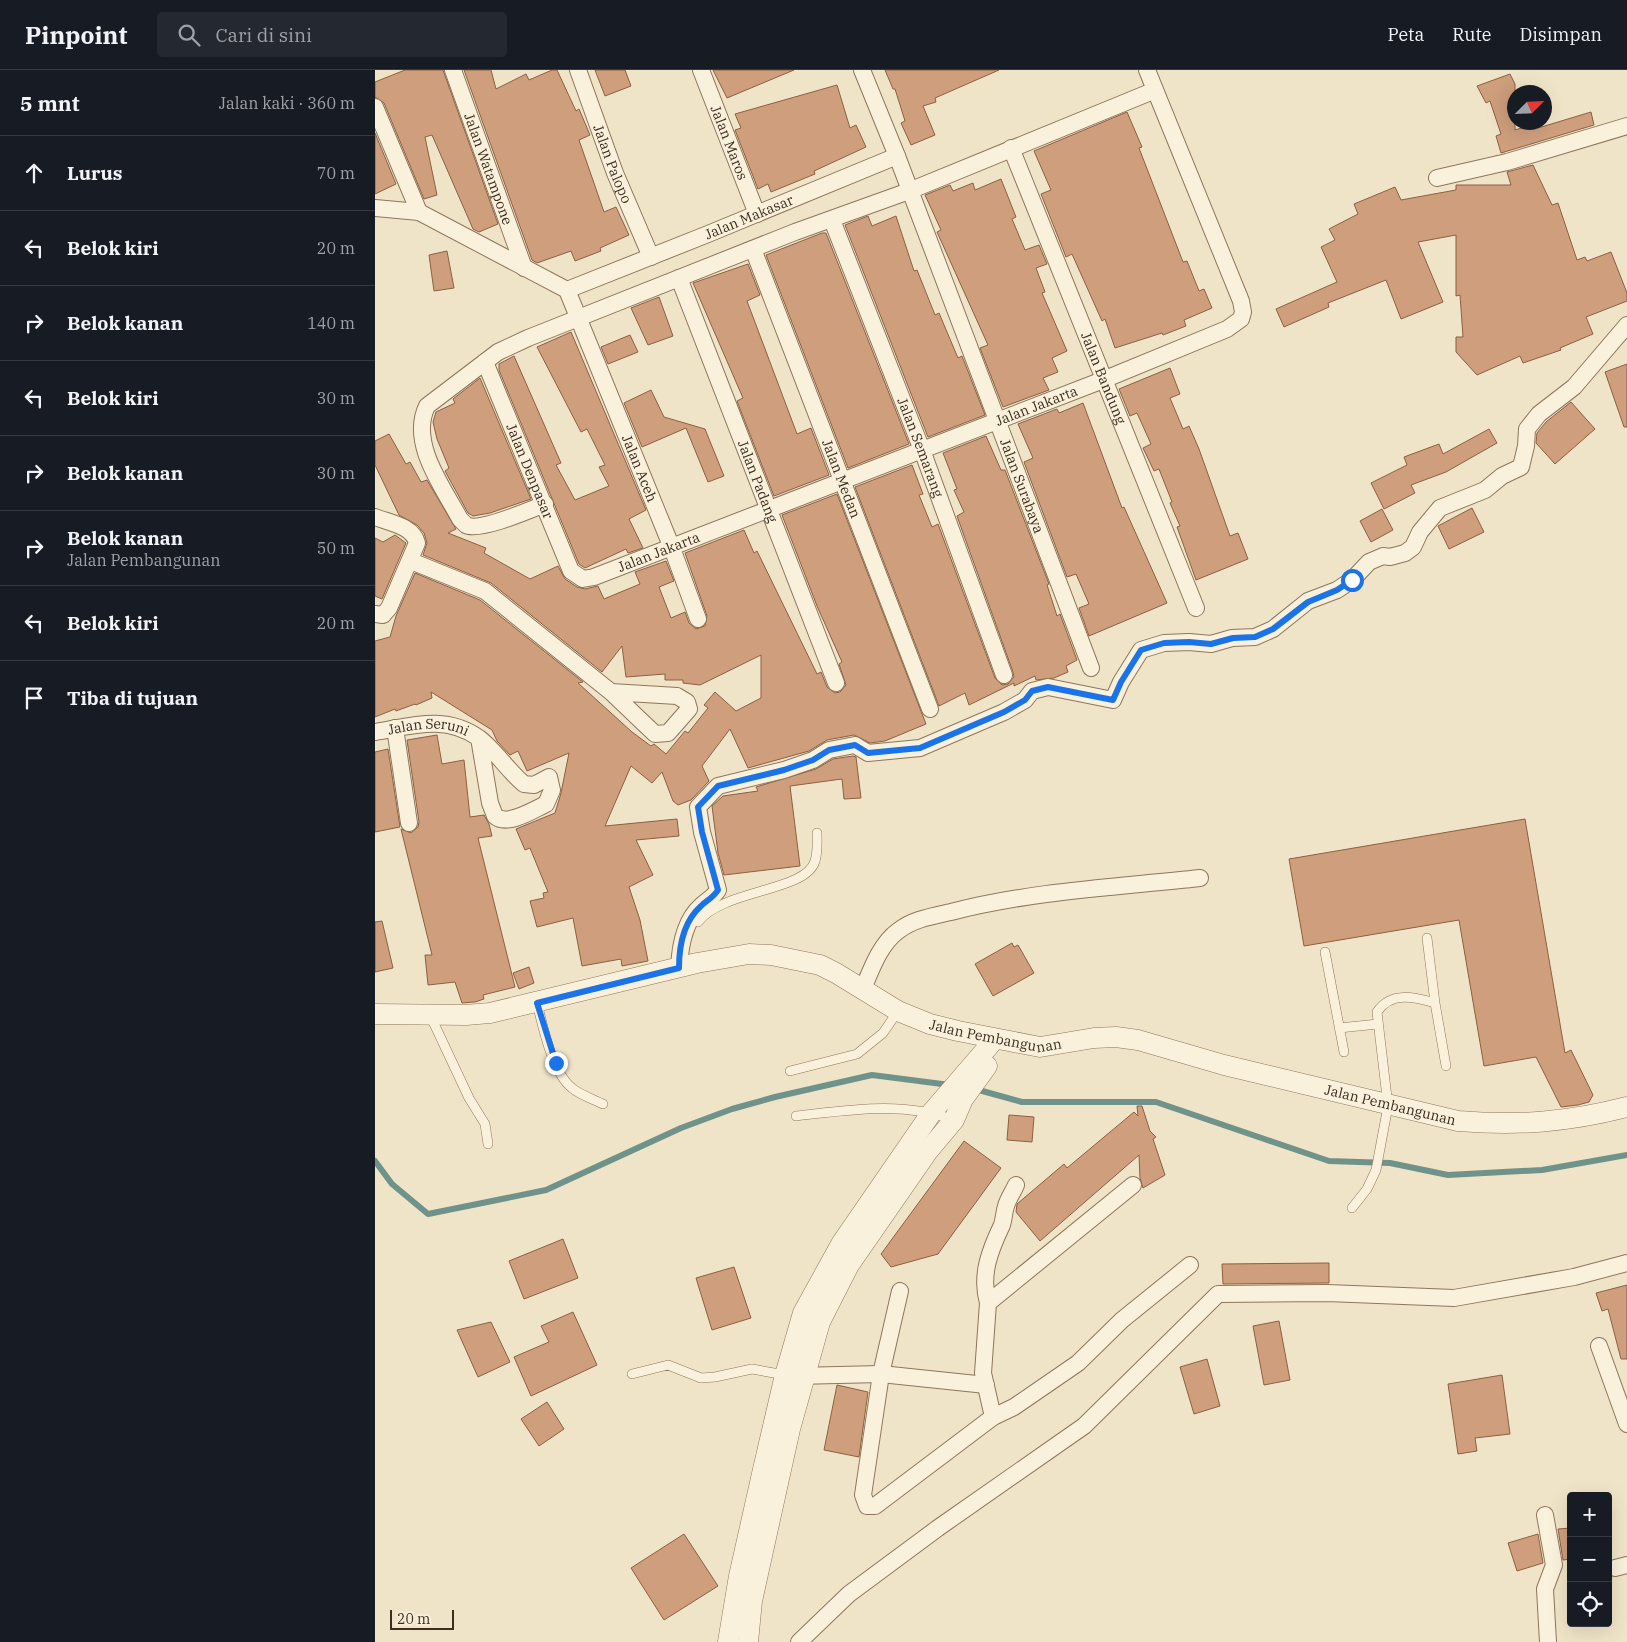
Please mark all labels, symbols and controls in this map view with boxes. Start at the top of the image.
search box [157,12,507,57]
text: Pinpoint [25,19,127,51]
icon: search [175,21,203,49]
text: Cari di sini [215,23,312,47]
text: Peta [1388,23,1424,46]
text: Rute [1452,23,1491,46]
text: Disimpan [1519,23,1602,46]
north arrow [1507,85,1552,130]
text: 5 mnt [20,89,80,117]
text: Jalan kaki · 360 m [219,93,355,113]
street label: Jalan Maros [707,103,752,183]
street label: Jalan Watampone [460,111,517,227]
street label: Jalan Palopo [589,122,636,206]
icon: ahead [20,159,48,187]
text: Lurus [67,161,122,185]
text: 70 m [317,163,355,183]
street label: Jalan Makasar [702,190,797,243]
icon: left [20,234,48,262]
text: Belok kiri [67,236,159,260]
text: 20 m [317,238,355,258]
icon: right [20,309,48,337]
text: Belok kanan [67,311,183,335]
text: 140 m [307,313,355,333]
street label: Jalan Bandung [1077,329,1130,427]
street label: Jalan Jakarta [993,382,1080,430]
icon: left [20,384,48,412]
text: Belok kiri [67,386,159,410]
text: 30 m [317,388,355,408]
street label: Jalan Semarang [893,395,948,500]
street label: Jalan Denpasar [502,421,558,522]
street label: Jalan Aceh [618,432,661,505]
street label: Jalan Surabaya [996,436,1048,536]
street label: Jalan Padang [734,437,782,525]
street label: Jalan Medan [818,437,865,521]
icon: right [20,459,48,487]
text: Belok kanan [67,461,183,485]
text: 30 m [317,463,355,483]
text: Belok kanan [67,526,183,550]
street label: Jalan Jakarta [615,528,703,576]
icon: right [20,534,48,562]
text: 50 m [317,538,355,558]
text: Jalan Pembangunan [67,550,220,570]
route start [1341,569,1364,592]
icon: left [20,609,48,637]
text: Belok kiri [67,611,159,635]
text: 20 m [317,613,355,633]
icon: arrive [20,684,48,712]
text: Tiba di tujuan [67,686,198,710]
street label: Jalan Seruni [386,715,472,740]
street label: Jalan Pembangunan [928,1015,1063,1056]
route end [545,1052,568,1075]
street label: Jalan Pembangunan [1323,1080,1458,1129]
map controls [1567,1492,1612,1627]
button: + [1567,1492,1612,1537]
button: − [1567,1537,1612,1582]
button: locate [1567,1582,1612,1627]
scale bar [390,1607,454,1630]
text: 20 m [397,1610,430,1628]

